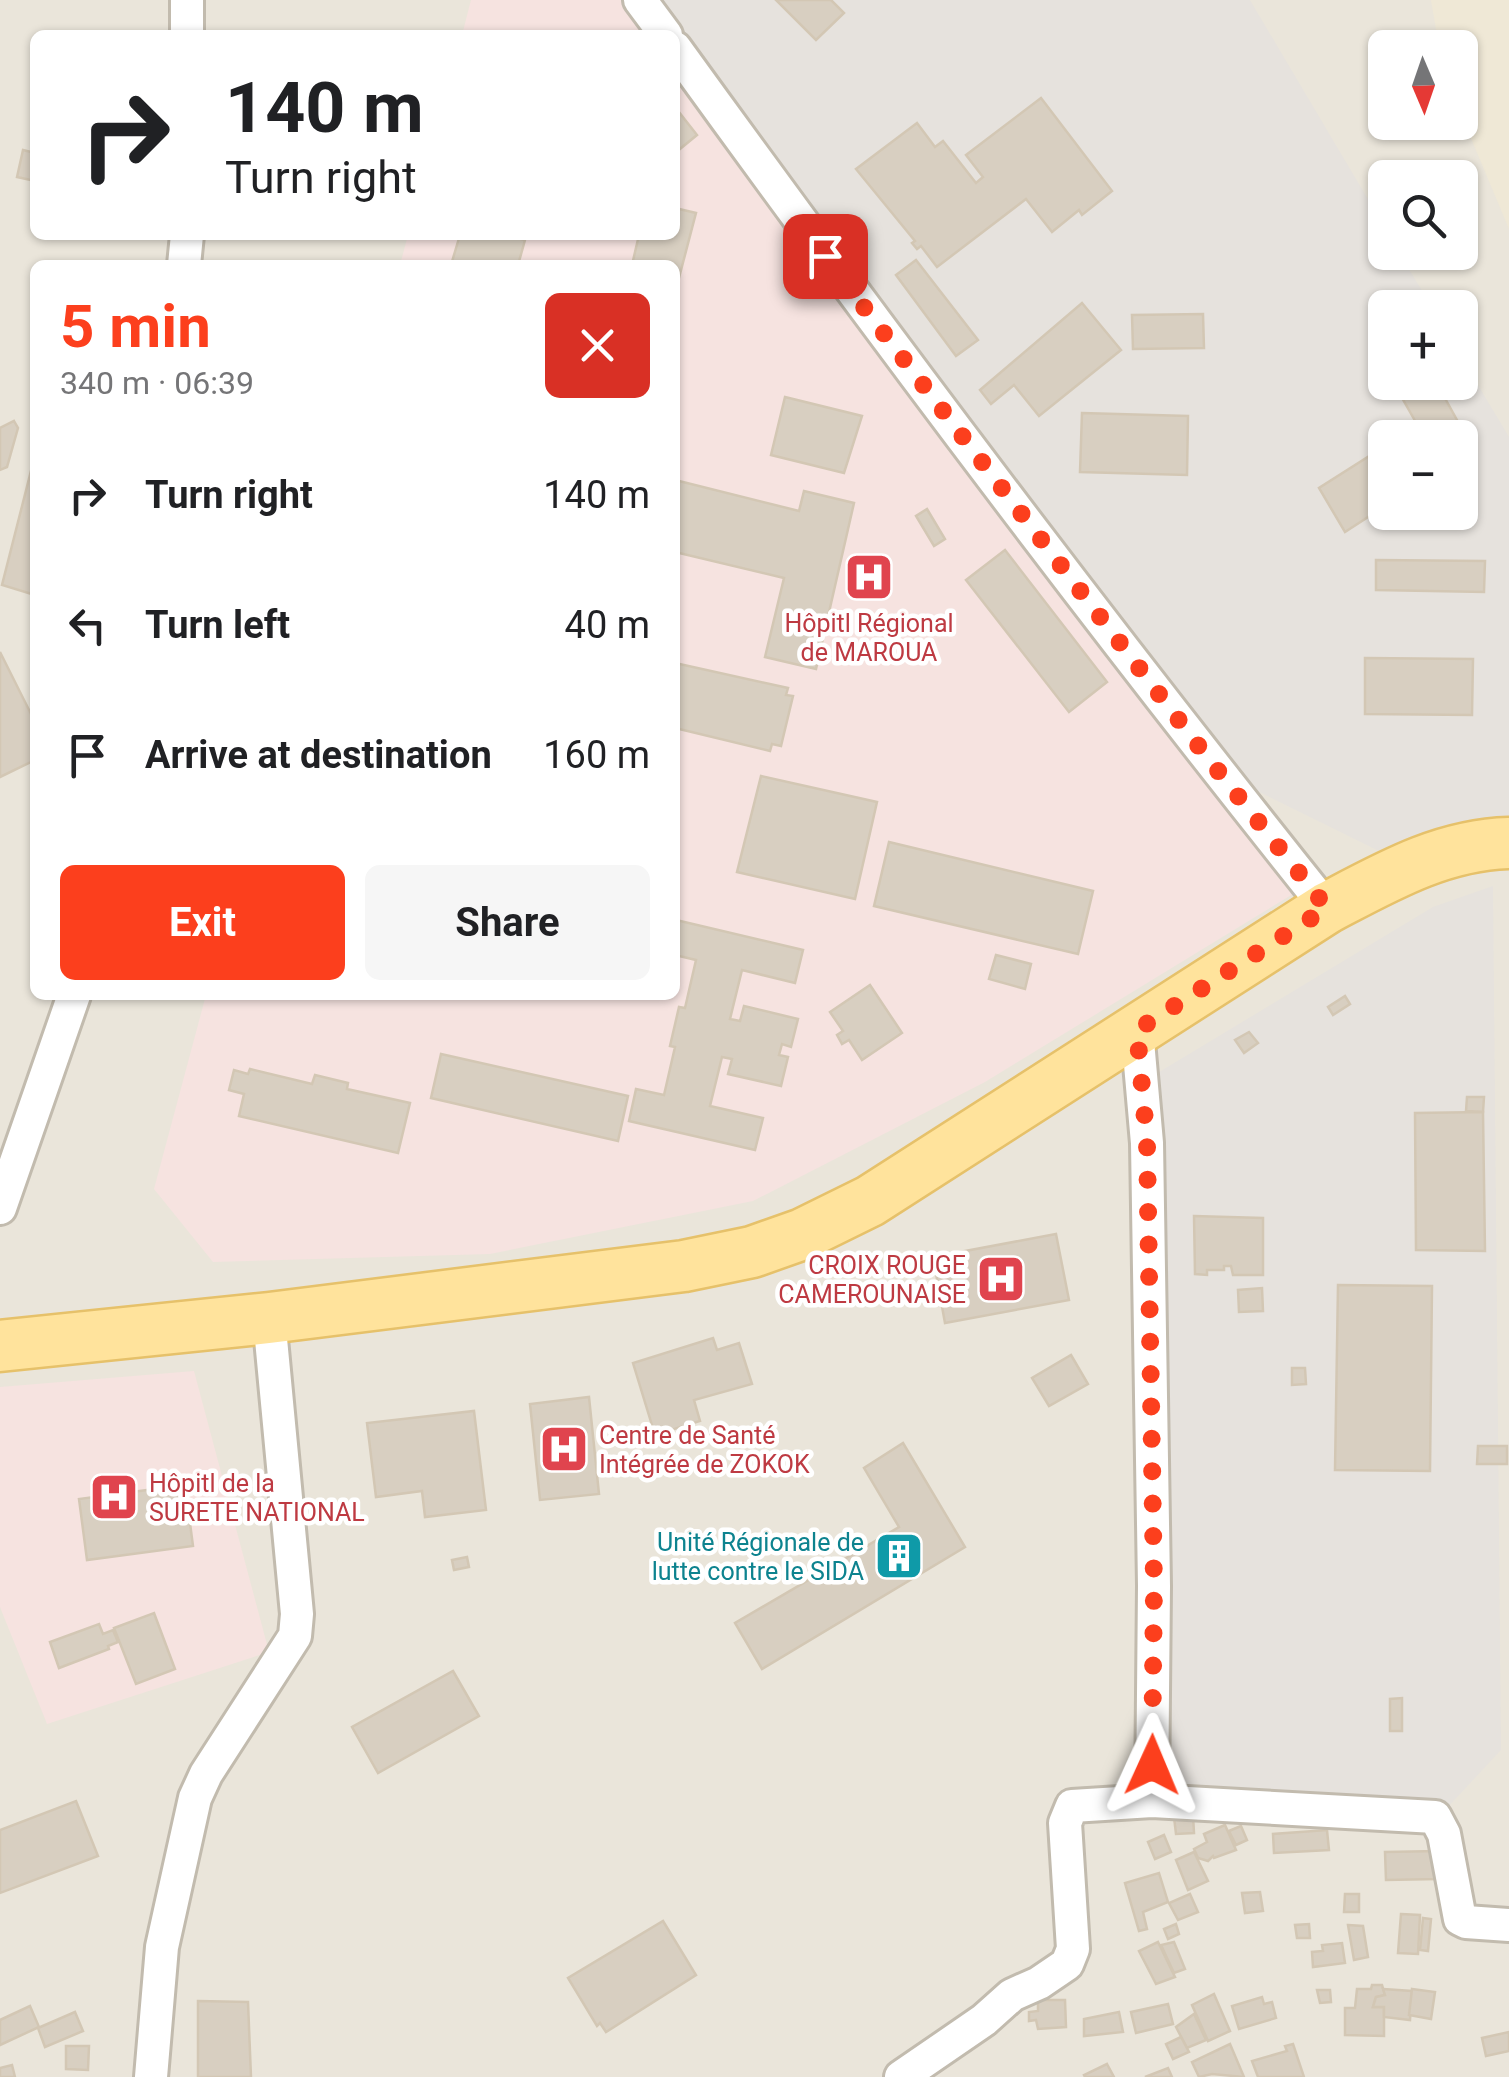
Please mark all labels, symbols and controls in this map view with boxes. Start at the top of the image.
north arrow [1368,30,1478,140]
map controls [1368,30,1478,530]
text: 140 m [225,67,424,149]
icon: right [60,70,190,200]
text: Turn right [225,151,417,204]
button: search [1368,160,1478,270]
pin [783,214,868,299]
icon: arrive [798,229,853,284]
button: + [1368,290,1478,400]
text: 5 min [60,291,211,362]
button: close [545,293,650,398]
text: 340 m · 06:39 [60,364,254,402]
button: − [1368,420,1478,530]
icon: right [60,468,115,523]
text: Turn right [145,473,313,517]
text: 140 m [543,473,650,517]
hospital icon: Hôpitl Régional de MAROUA [843,551,895,603]
icon: left [60,598,115,653]
text: Turn left [145,603,290,647]
text: 40 m [565,603,650,647]
place label: Hôpitl Régional de MAROUA [784,609,954,667]
icon: arrive [60,728,115,783]
text: Arrive at destination [145,733,492,777]
text: 160 m [543,733,650,777]
button: Exit [60,865,345,980]
button: Share [365,865,650,980]
place label: CROIX ROUGE CAMEROUNAISE [778,1251,966,1309]
hospital icon: CROIX ROUGE CAMEROUNAISE [975,1253,1027,1305]
place label: Centre de Santé Intégrée de ZOKOK [599,1421,810,1479]
hospital icon: Centre de Santé Intégrée de ZOKOK [538,1423,590,1475]
place label: Hôpitl de la SURETE NATIONAL [149,1469,365,1527]
hospital icon: Hôpitl de la SURETE NATIONAL [88,1471,140,1523]
place label: Unité Régionale de lutte contre le SIDA [652,1528,864,1586]
building icon: Unité Régionale de lutte contre le SIDA [873,1530,925,1582]
position arrow [1100,1713,1204,1817]

